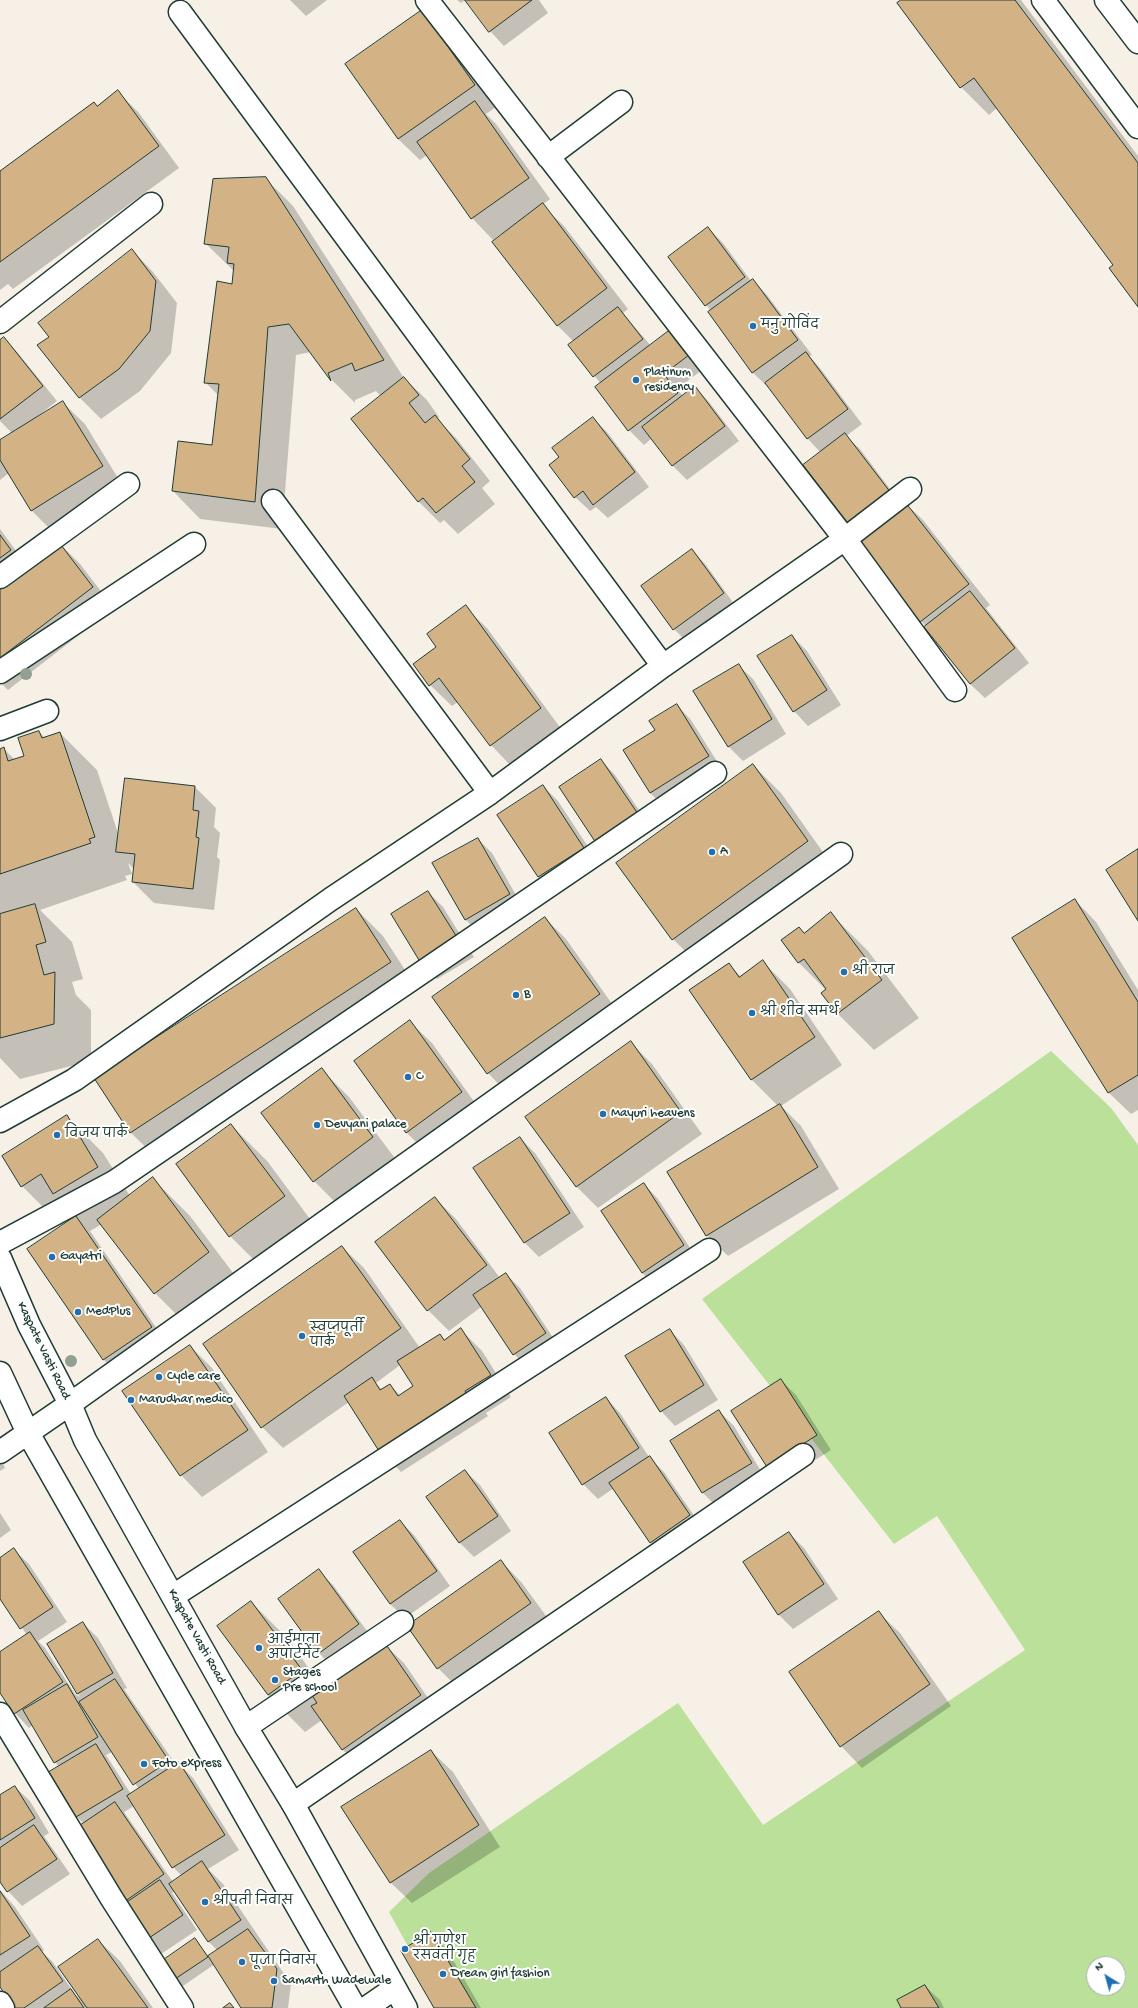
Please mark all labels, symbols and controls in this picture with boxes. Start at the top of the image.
place label: मनु गोविंद [761,318,819,334]
marker: मनु गोविंद [748,321,758,331]
place label: Platinum residency [644,365,694,396]
marker: Platinum residency [631,375,641,385]
place label: A [720,844,728,860]
marker: A [707,847,717,857]
place label: श्री राज [852,964,894,980]
marker: श्री राज [839,967,849,977]
place label: B [524,987,531,1003]
marker: B [511,990,521,1000]
place label: श्री शीव समर्थ [760,1005,839,1021]
marker: श्री शीव समर्थ [747,1008,757,1018]
place label: C [416,1069,423,1085]
marker: C [403,1072,413,1082]
place label: Mayuri heavens [611,1106,695,1122]
marker: Mayuri heavens [598,1109,608,1119]
place label: Devyani palace [325,1117,406,1133]
marker: Devyani palace [312,1120,322,1130]
place label: विजय पार्क [65,1127,127,1143]
marker: विजय पार्क [52,1130,62,1140]
place label: Gayatri [60,1249,102,1265]
marker: Gayatri [47,1252,57,1262]
street label: Kaspate Vasti Road [13,1300,73,1402]
place label: MedPlus [86,1304,130,1320]
marker: MedPlus [73,1307,83,1317]
place label: स्वप्नपूर्ती पार्क [310,1321,363,1352]
marker: स्वप्नपूर्ती पार्क [297,1331,307,1341]
place label: Cycle care [167,1369,220,1385]
marker: Cycle care [154,1372,164,1382]
place label: Marudhar medico [139,1392,233,1408]
marker: Marudhar medico [126,1395,136,1405]
street label: Kaspate Vasti Road [163,1587,229,1687]
place label: आईमाता अपार्टमेंट [267,1633,320,1664]
marker: आईमाता अपार्टमेंट [254,1643,264,1653]
place label: Stages Pre school [283,1665,337,1696]
marker: Stages Pre school [270,1675,280,1685]
place label: Foto express [152,1756,221,1772]
marker: Foto express [139,1759,149,1769]
place label: श्रीपती निवास [213,1894,293,1910]
marker: श्रीपती निवास [200,1897,210,1907]
place label: श्री गणेश रसवंती गृह [413,1934,476,1965]
marker: श्री गणेश रसवंती गृह [400,1944,410,1954]
place label: पूजा निवास [250,1954,316,1970]
north arrow [1086,1956,1126,1996]
marker: पूजा निवास [237,1957,247,1967]
text: N [1093,1960,1106,1974]
place label: Dream girl fashion [451,1966,550,1982]
marker: Dream girl fashion [438,1969,448,1979]
place label: Samarth Wadewale [282,1973,391,1989]
marker: Samarth Wadewale [269,1976,279,1986]

